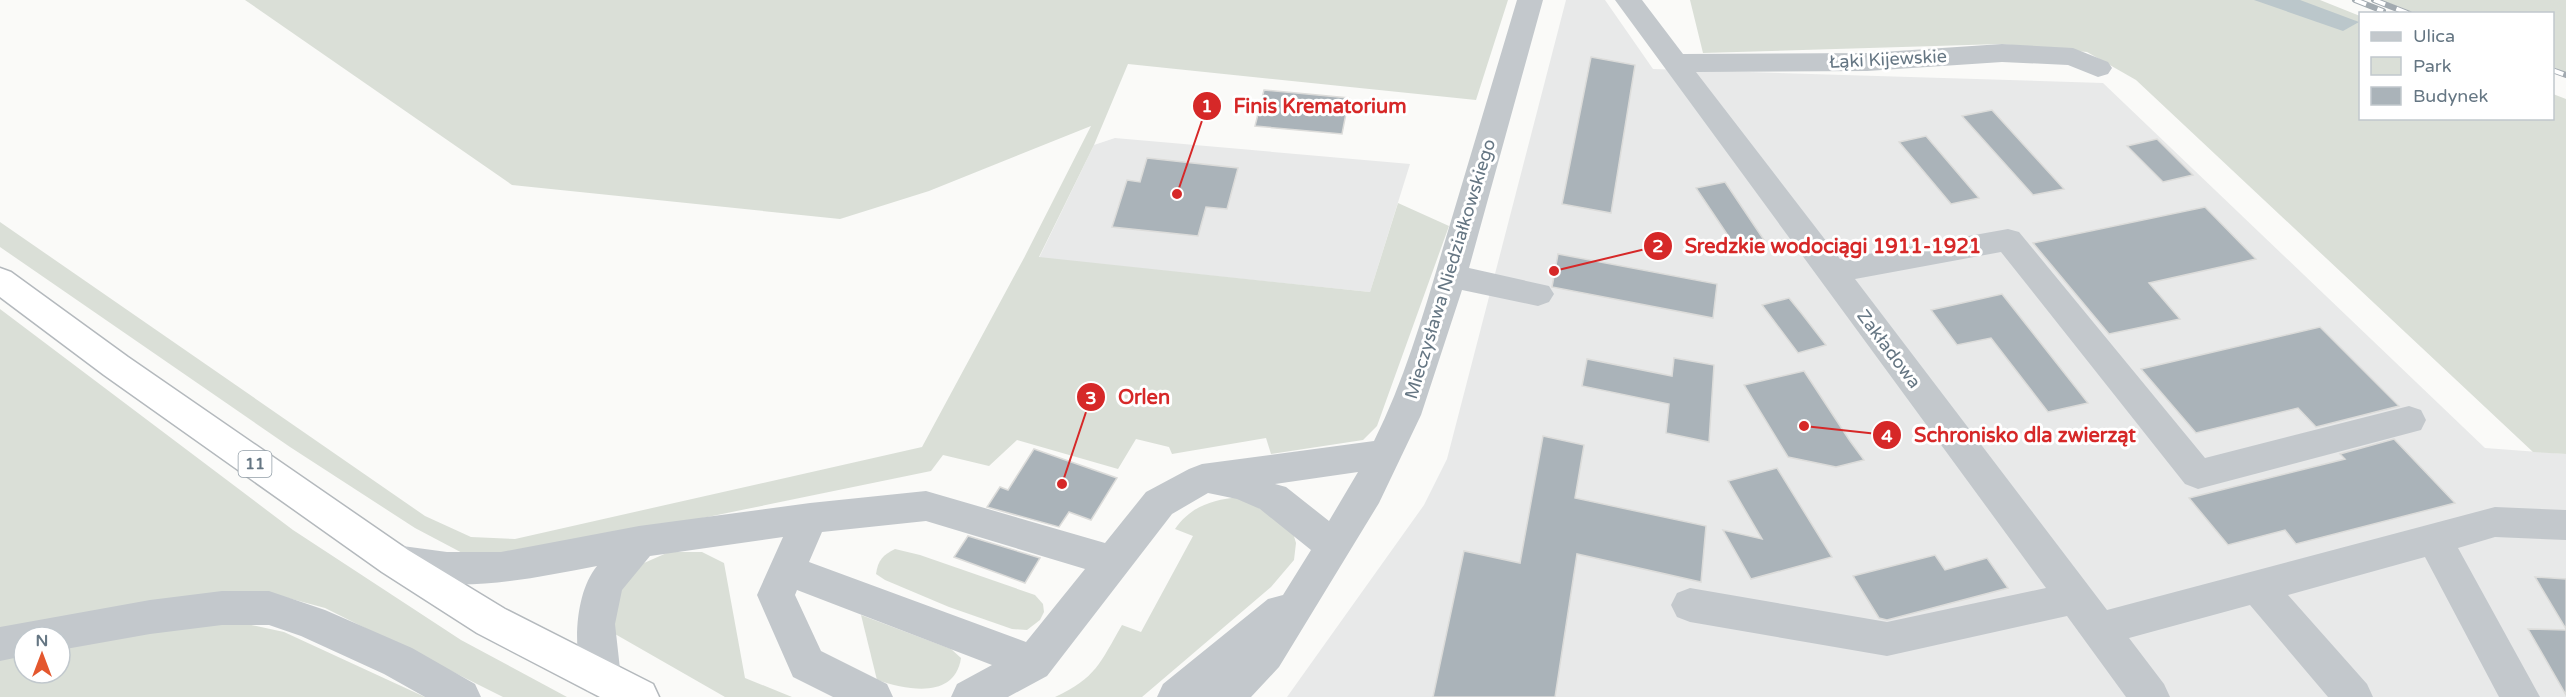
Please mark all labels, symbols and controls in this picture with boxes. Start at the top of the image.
legend [2359,12,2554,120]
text: Ulica [2413,25,2455,47]
street label: Łąki Kijewskie [1829,45,1947,73]
text: Park [2413,55,2452,77]
text: Budynek [2413,85,2488,107]
callout: Finis Krematorium [1192,87,1419,125]
text: 1 [1201,95,1213,117]
text: Finis Krematorium [1233,95,1407,119]
street label: Mieczysława Niedziałkowskiego [1400,136,1500,402]
callout: Sredzkie wodociągi 1911-1921 [1643,227,1993,265]
text: 2 [1652,235,1664,257]
text: Sredzkie wodociągi 1911-1921 [1685,235,1981,259]
street label: Zakładowa [1852,305,1926,393]
callout: Orlen [1076,378,1182,416]
text: Orlen [1118,386,1170,410]
text: 3 [1085,387,1097,409]
callout: Schronisko dla zwierząt [1872,416,2148,454]
text: Schronisko dla zwierząt [1914,424,2136,448]
text: 4 [1881,425,1893,447]
road number: 11 [238,451,272,477]
north arrow [12,625,72,685]
text: N [36,631,48,651]

